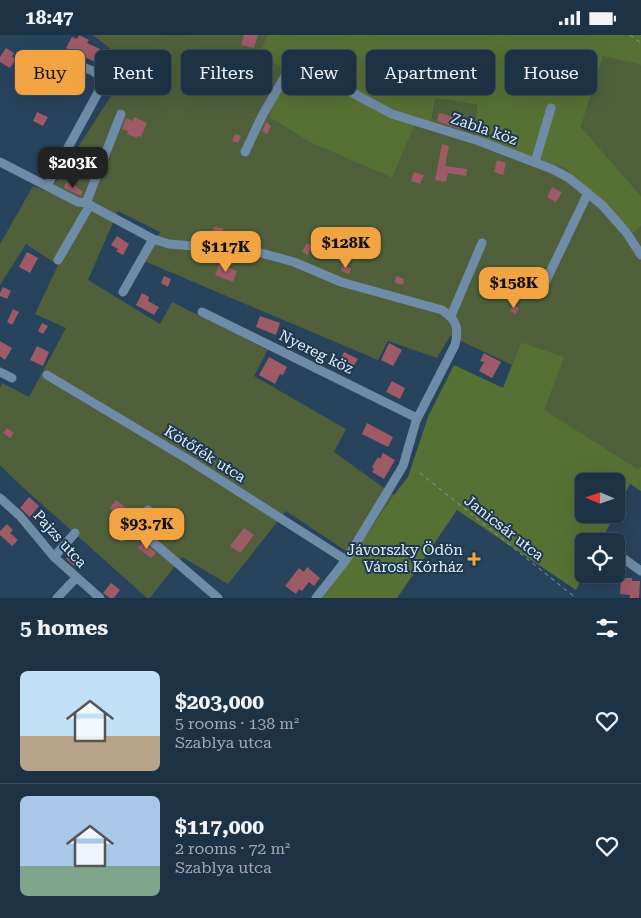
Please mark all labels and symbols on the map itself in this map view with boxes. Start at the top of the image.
street label: Zabla köz [448,109,520,149]
pin: $203K [38,147,108,189]
pin: $128K [311,227,381,269]
pin: $117K [191,231,261,273]
pin: $158K [479,267,549,309]
street label: Nyereg köz [276,326,356,378]
street label: Kötőfék utca [161,422,249,486]
north arrow [575,473,625,523]
street label: Janicsár utca [461,491,547,565]
street label: Pajzs utca [29,506,91,572]
pin: $93.7K [106,507,188,550]
place label: Jávorszky Ödön Városi Kórház [347,541,463,576]
marker: Jávorszky Ödön Városi Kórház [467,552,481,566]

